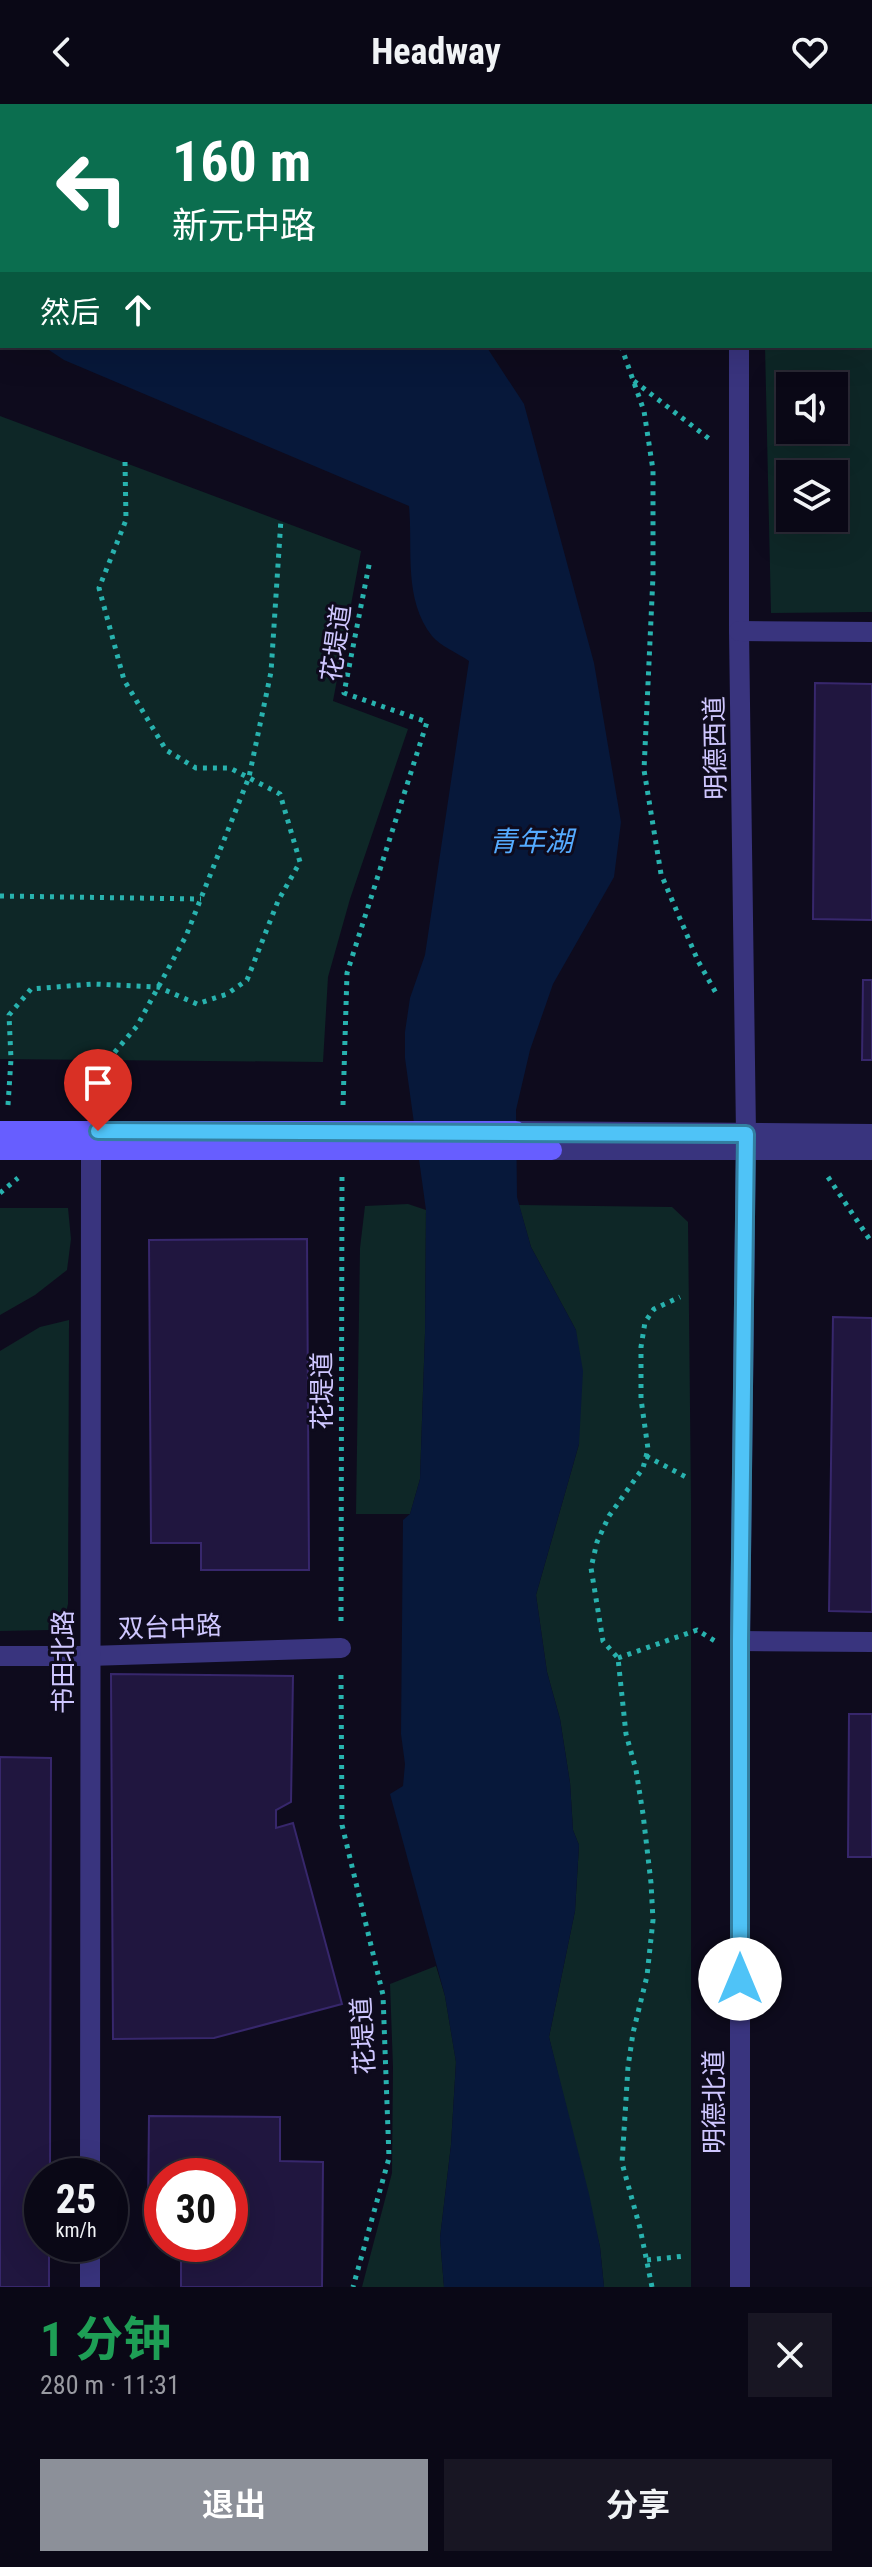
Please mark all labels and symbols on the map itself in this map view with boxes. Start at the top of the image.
street label: 花堤道 [316,602,356,684]
street label: 明德西道 [699,696,731,800]
water label: 青年湖 [489,825,577,858]
pin [64,1049,132,1131]
street label: 花堤道 [307,1352,337,1430]
street label: 书田北路 [48,1610,78,1714]
street label: 双台中路 [118,1610,222,1644]
position arrow [698,1937,782,2021]
street label: 花堤道 [346,1996,380,2076]
street label: 明德北道 [699,2050,729,2154]
speed limit sign: 30 [144,2158,248,2262]

